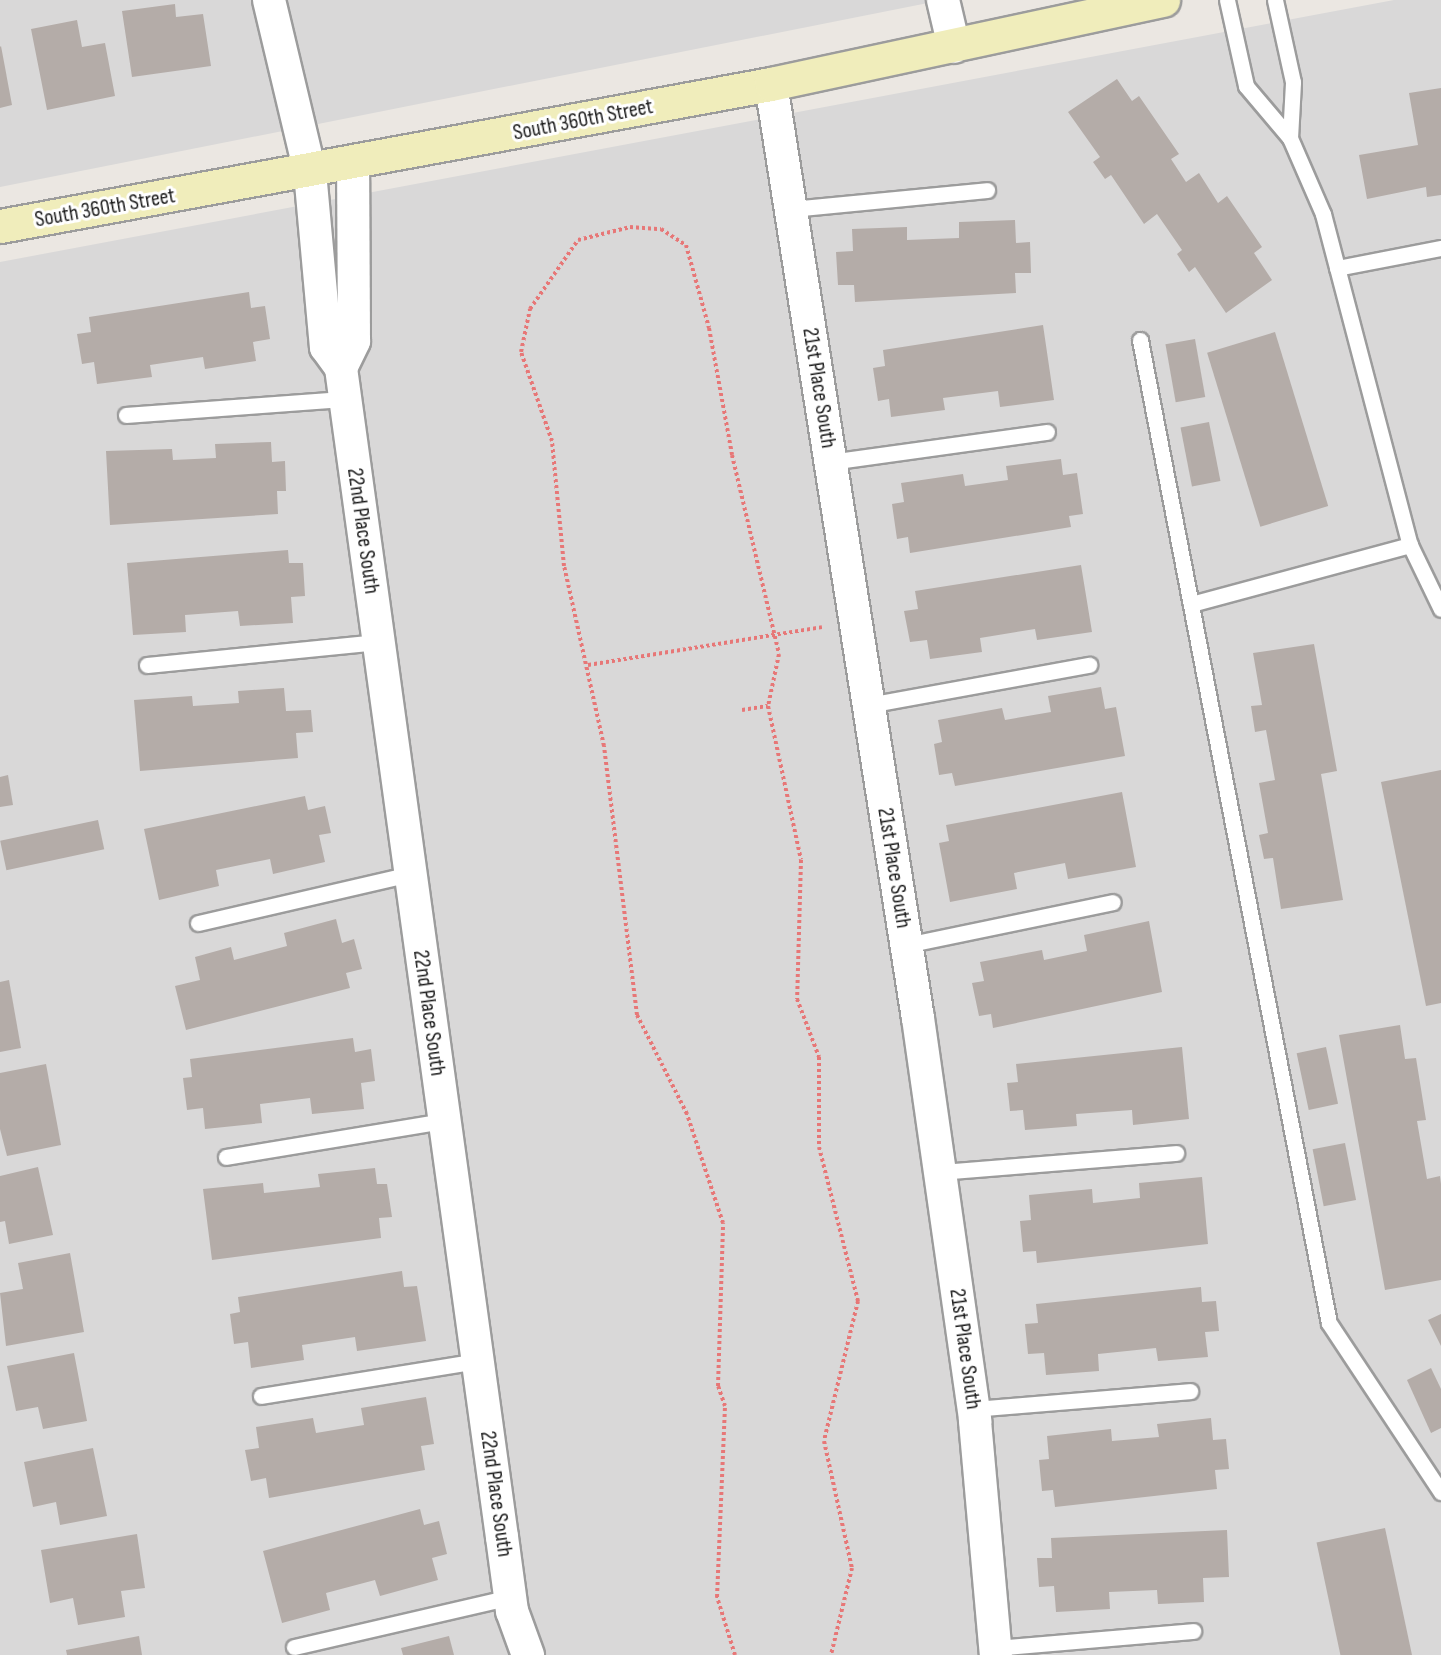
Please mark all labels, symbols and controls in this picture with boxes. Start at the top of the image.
street label: South 360th Street [511,93,655,147]
street label: South 360th Street [33,183,177,233]
street label: 21st Place South [796,326,842,450]
street label: 22nd Place South [341,466,385,596]
street label: 21st Place South [871,806,917,930]
street label: 22nd Place South [407,948,451,1078]
street label: 21st Place South [943,1287,987,1411]
street label: 22nd Place South [474,1429,518,1559]

